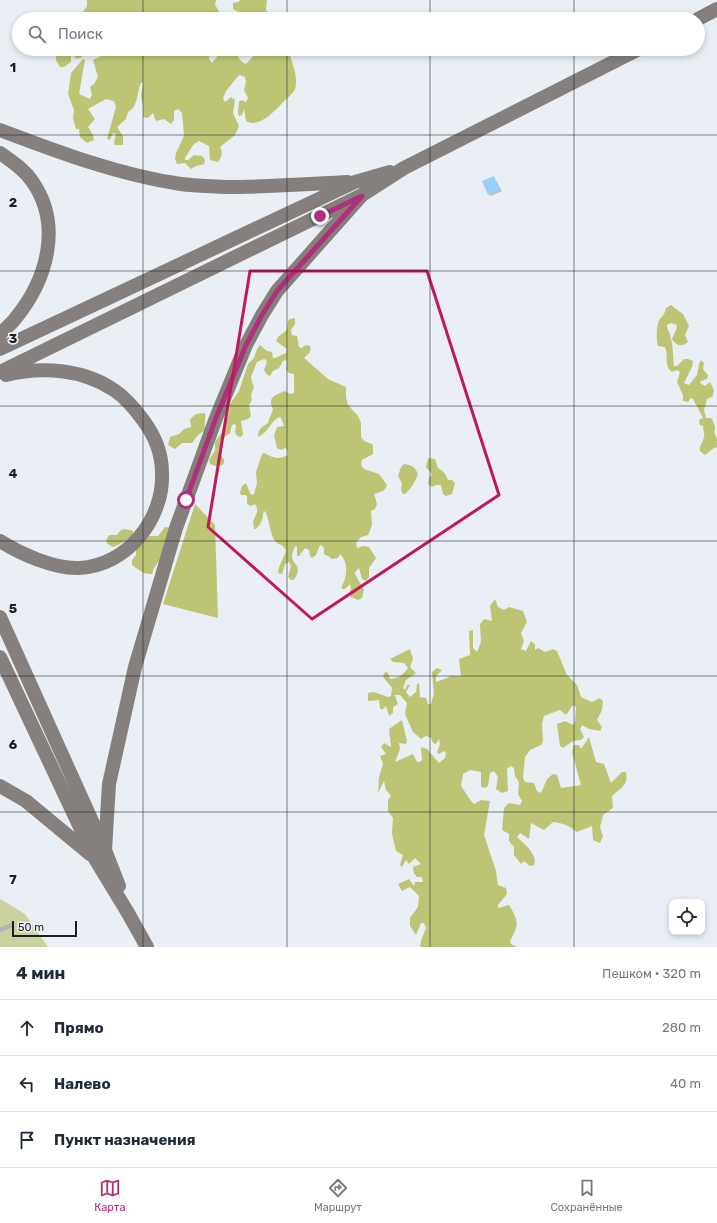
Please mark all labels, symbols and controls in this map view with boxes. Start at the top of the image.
search box [12,12,705,56]
icon: search [26,23,48,45]
text: Поиск [58,25,103,43]
text: 1 [10,60,16,75]
text: 2 [9,195,17,210]
route end [311,207,329,225]
text: 3 [9,331,18,346]
text: 4 [9,466,18,481]
route start [177,491,195,509]
text: 5 [9,601,17,616]
text: 6 [9,737,18,752]
text: 7 [9,872,17,887]
map controls [669,899,705,935]
button: locate [669,899,705,935]
scale bar [12,919,77,938]
text: 50 m [18,921,44,934]
text: 4 мин [16,963,65,983]
text: Пешком · 320 m [602,966,701,981]
icon: ahead [16,1017,38,1039]
text: Прямо [54,1019,104,1037]
text: 280 m [662,1020,701,1035]
icon: left [16,1073,38,1095]
text: Налево [54,1075,111,1093]
text: 40 m [670,1076,701,1091]
icon: arrive [16,1129,38,1151]
text: Пункт назначения [54,1131,196,1149]
tab: Карта [94,1177,126,1214]
tab: Маршрут [314,1177,362,1214]
tab: Сохранённые [550,1177,623,1214]

